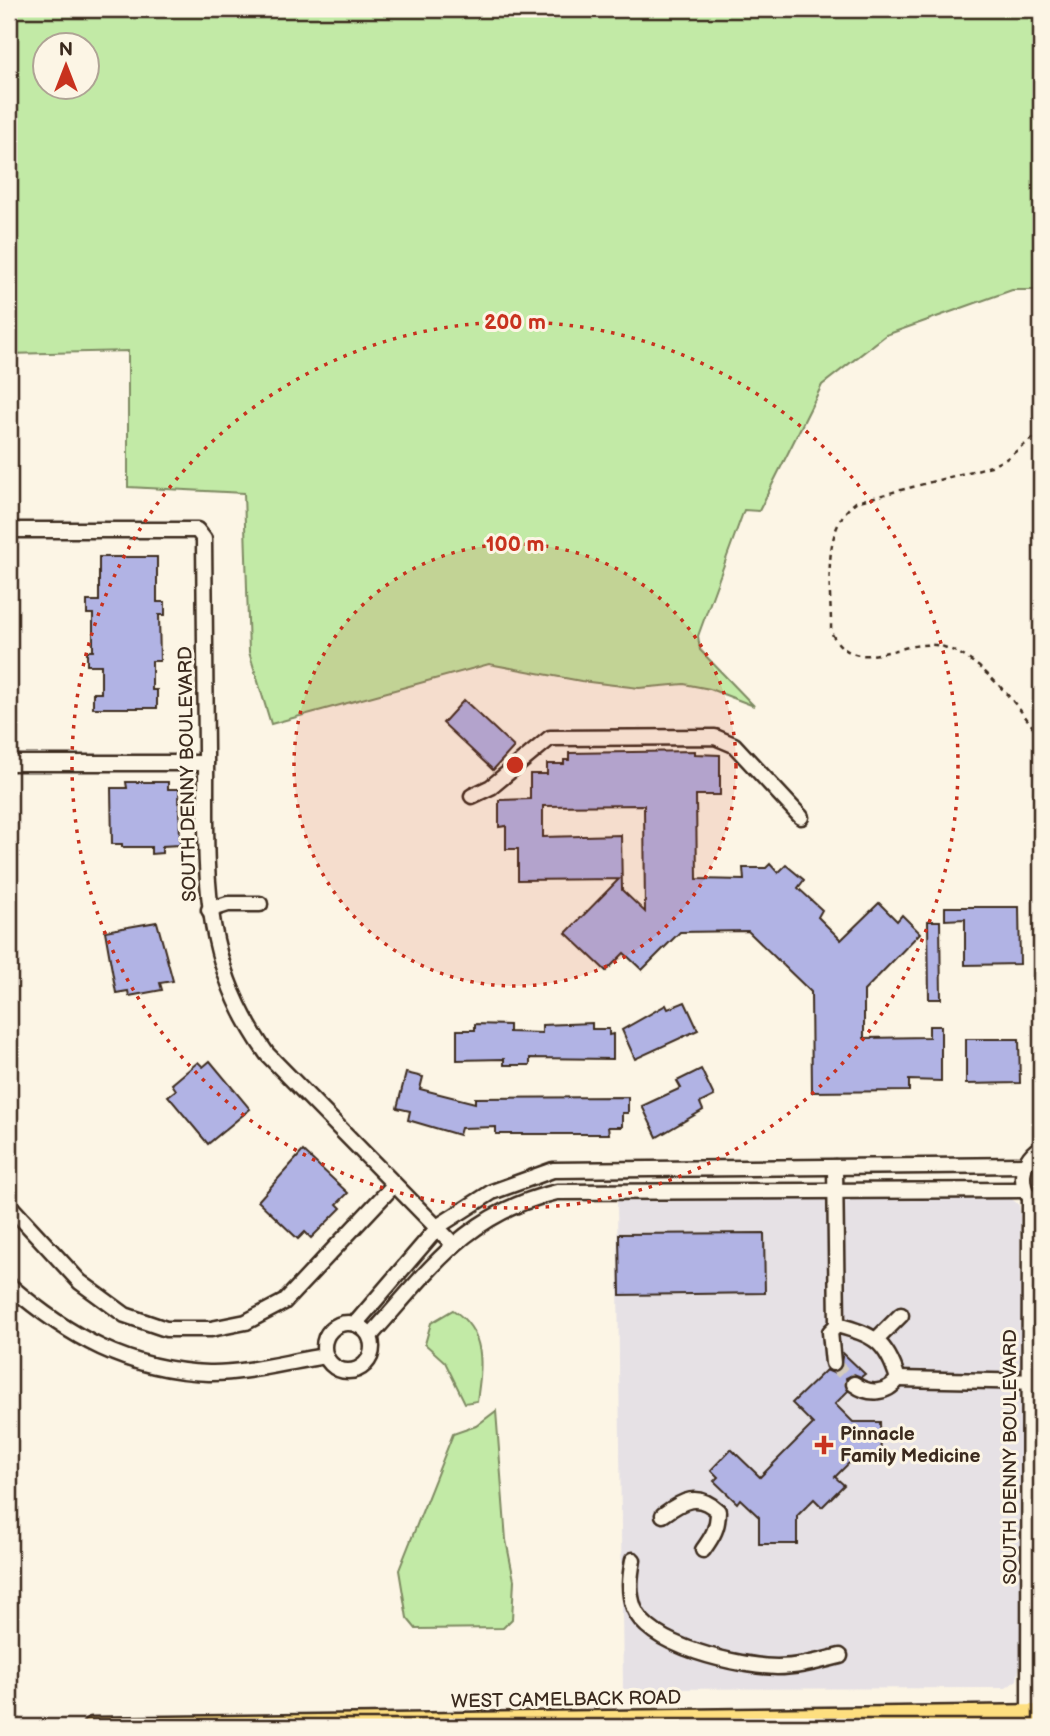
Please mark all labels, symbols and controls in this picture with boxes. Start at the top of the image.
north arrow [32,32,102,102]
text: N [59,39,73,62]
text: 200 m [484,310,546,335]
text: 100 m [486,532,544,557]
street label: SOUTH DENNY BOULEVARD [174,646,202,902]
centre of rings [503,753,527,777]
street label: SOUTH DENNY BOULEVARD [999,1329,1022,1585]
place label: Pinnacle Family Medicine [840,1423,980,1468]
marker: Pinnacle Family Medicine [814,1435,834,1455]
street label: WEST CAMELBACK ROAD [451,1686,682,1714]

